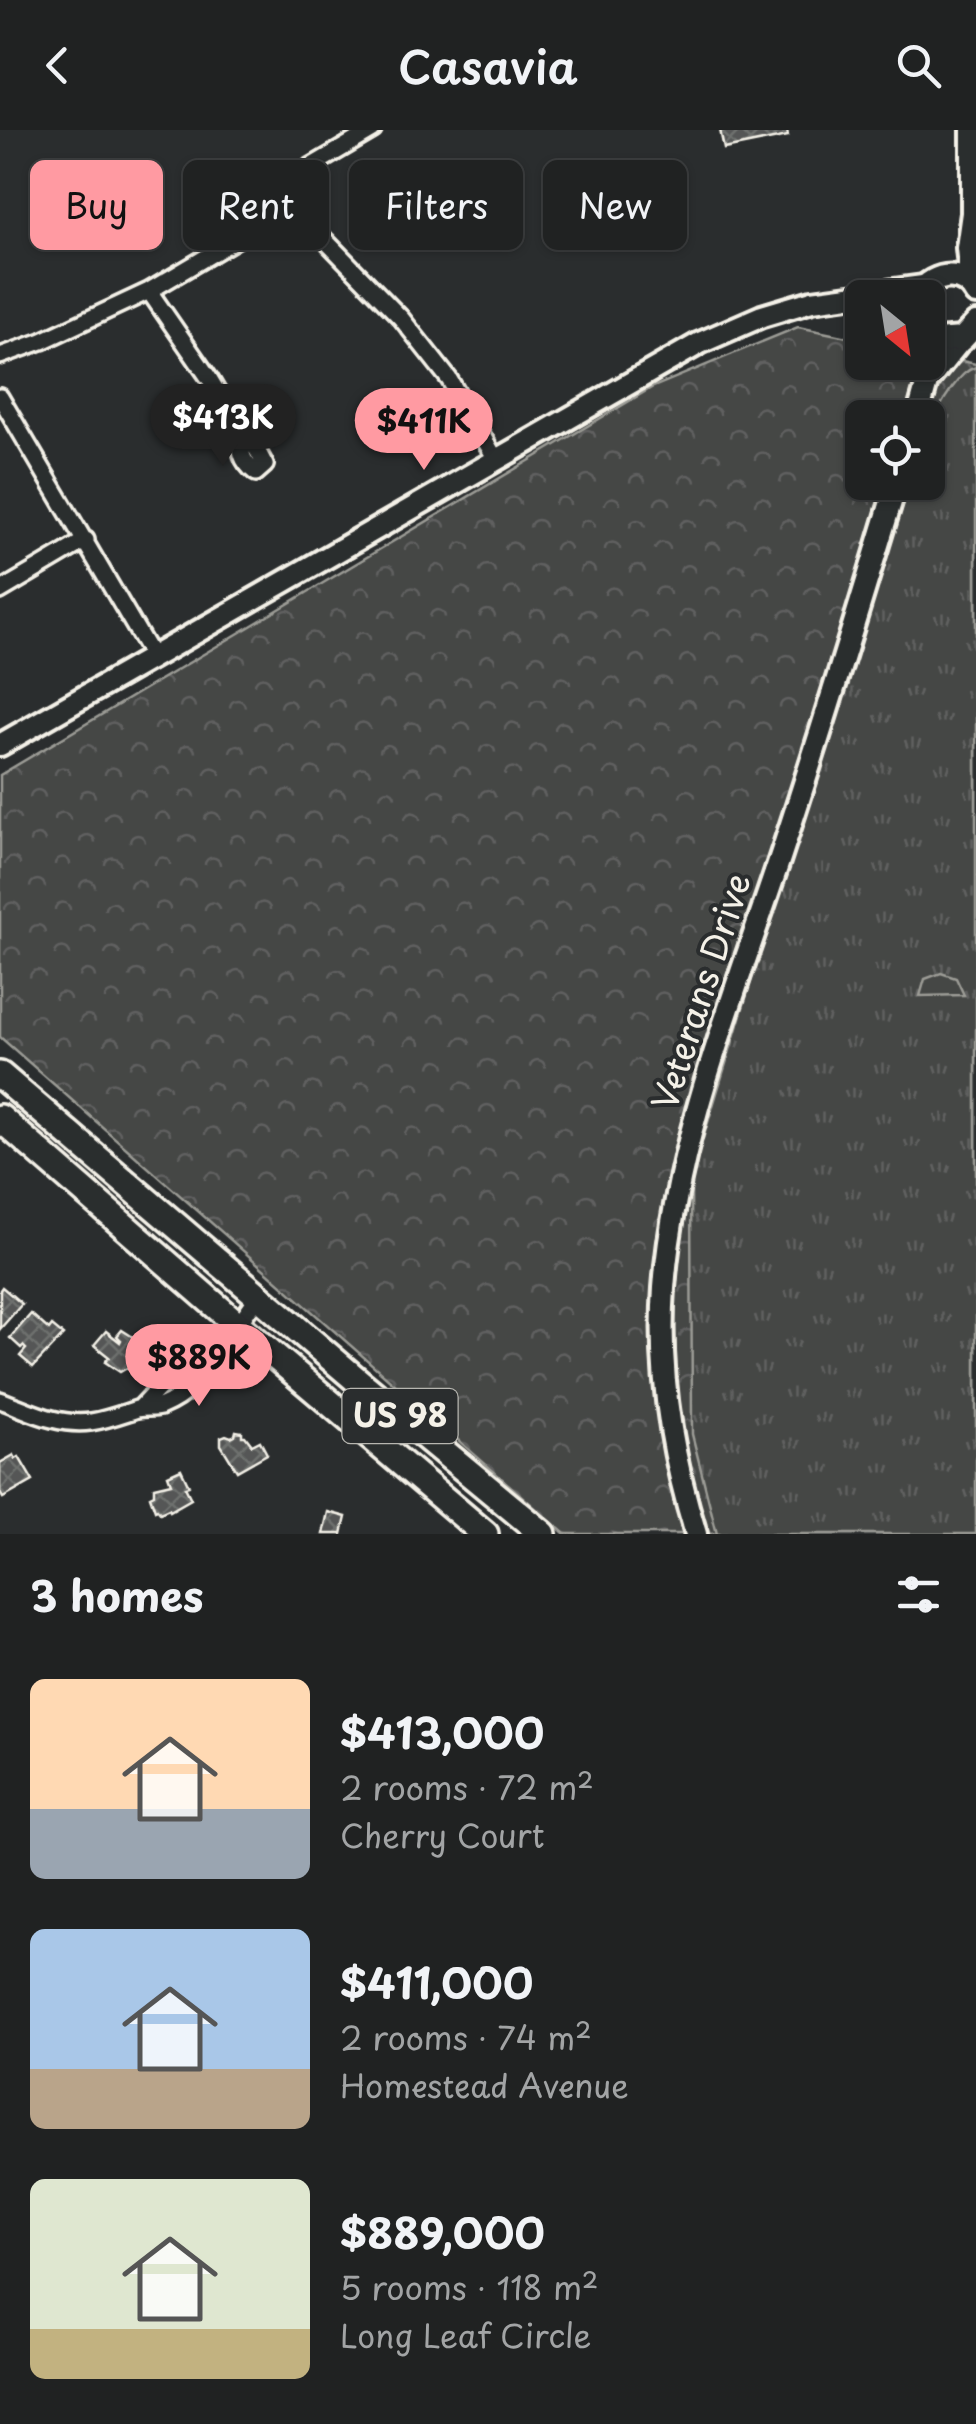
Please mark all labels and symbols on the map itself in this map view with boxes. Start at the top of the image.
north arrow [845,280,945,380]
pin: $413K [153,384,293,469]
pin: $411K [354,388,494,473]
street label: Veterans Drive [636,866,763,1117]
pin: $889K [129,1324,269,1409]
road number: US 98 [342,1389,458,1443]

